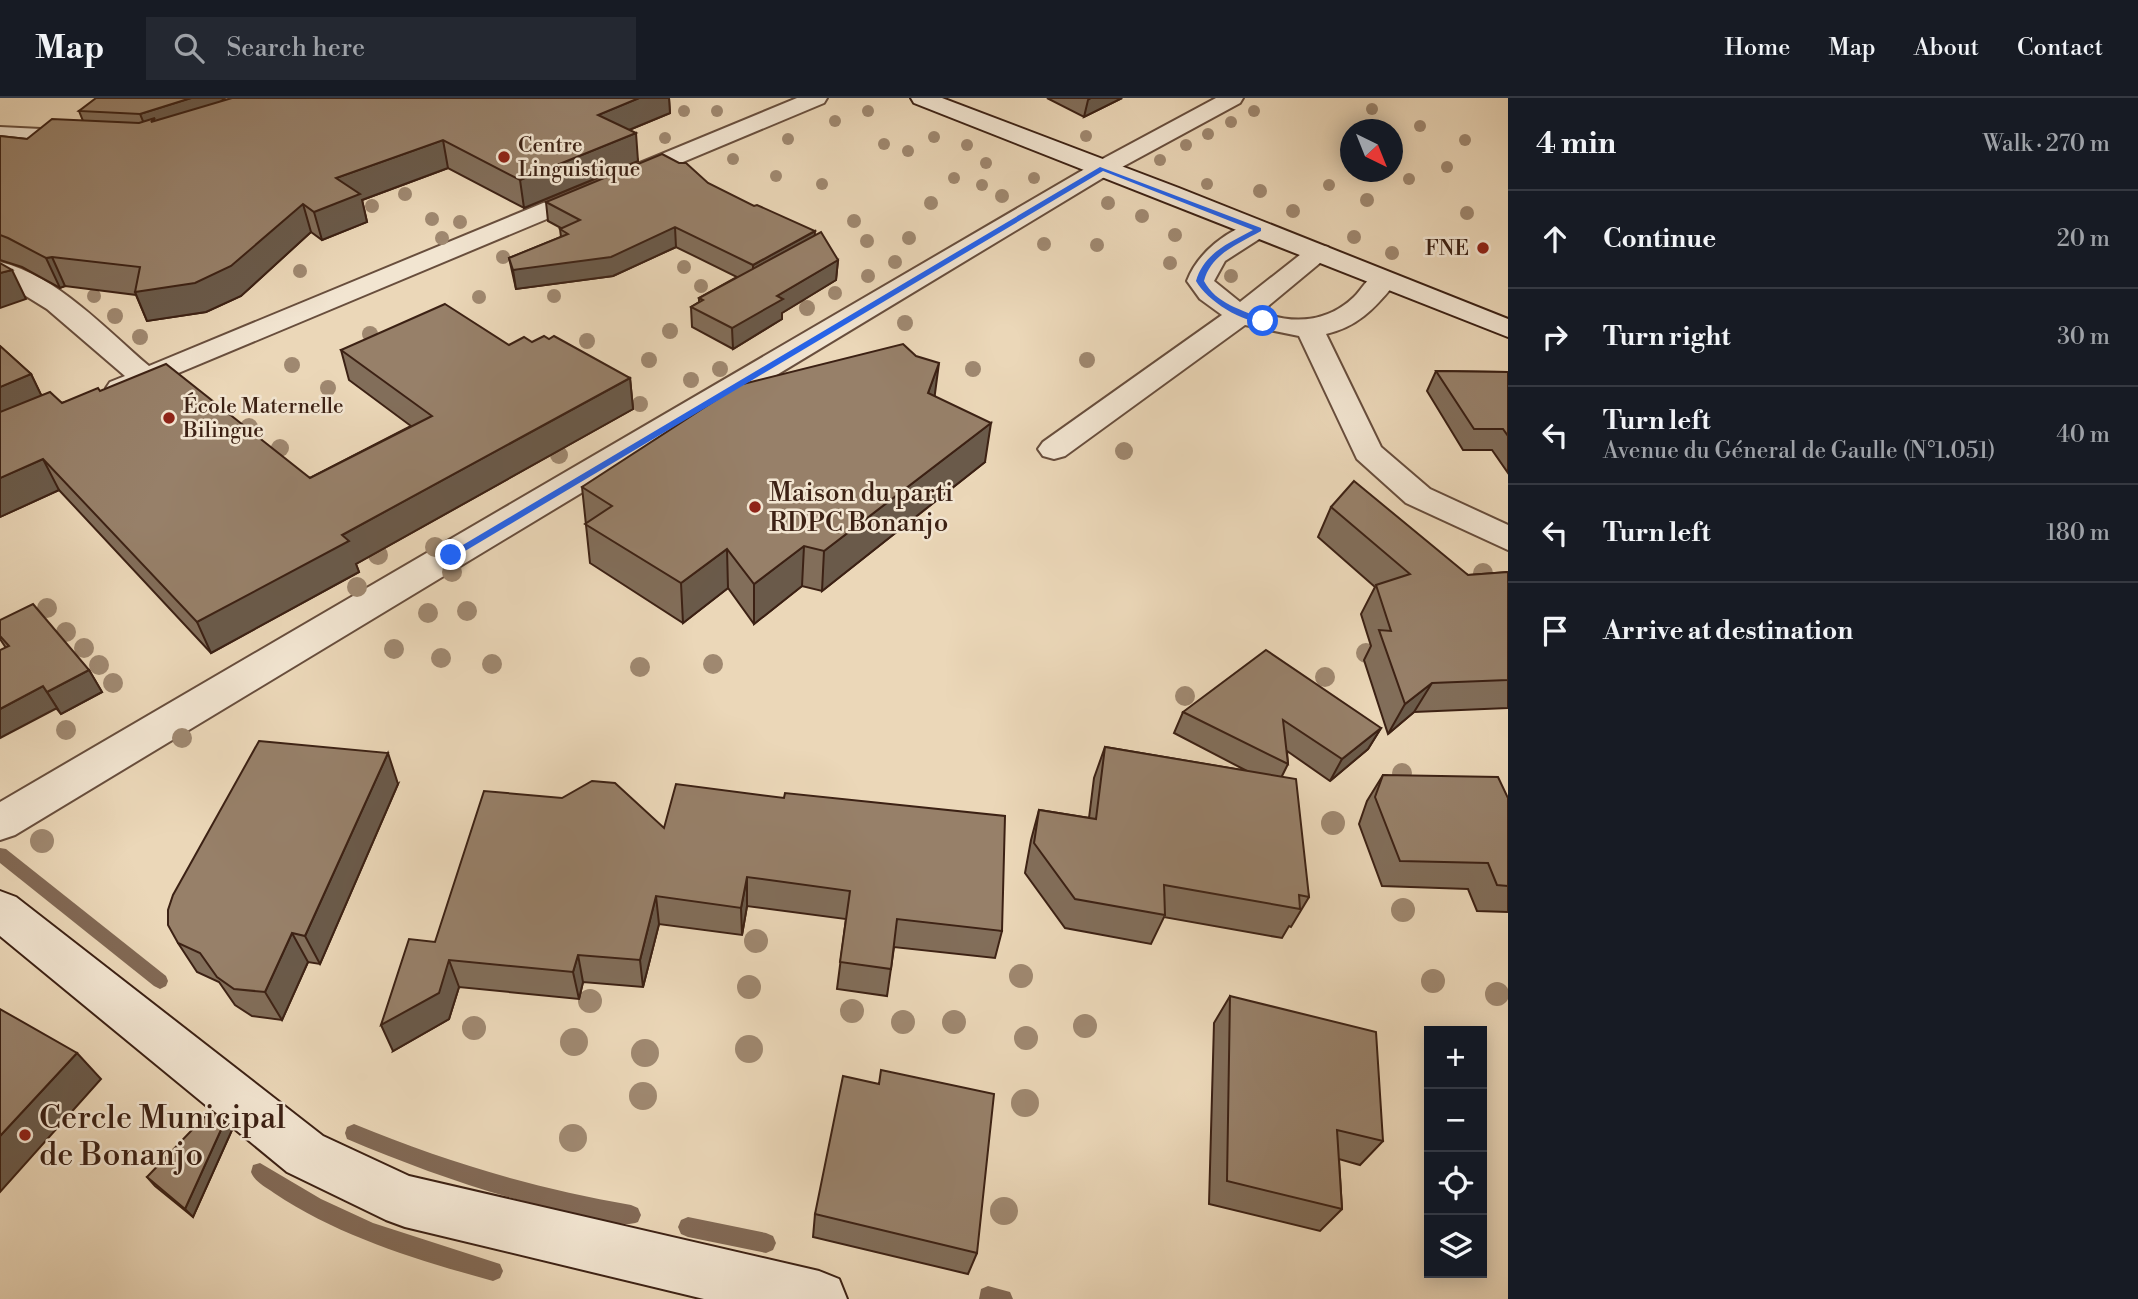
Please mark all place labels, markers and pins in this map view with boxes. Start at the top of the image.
place label: Centre Linguistique [518,133,640,183]
marker: Centre Linguistique [496,149,512,165]
place label: FNE [1425,236,1469,262]
marker: FNE [1475,240,1491,256]
place label: École Maternelle Bilingue [182,392,344,444]
marker: École Maternelle Bilingue [161,410,177,426]
place label: Maison du parti RDPC Bonanjo [769,477,953,539]
marker: Maison du parti RDPC Bonanjo [747,499,763,515]
place label: Cercle Municipal de Bonanjo [39,1098,286,1175]
marker: Cercle Municipal de Bonanjo [17,1127,33,1143]

